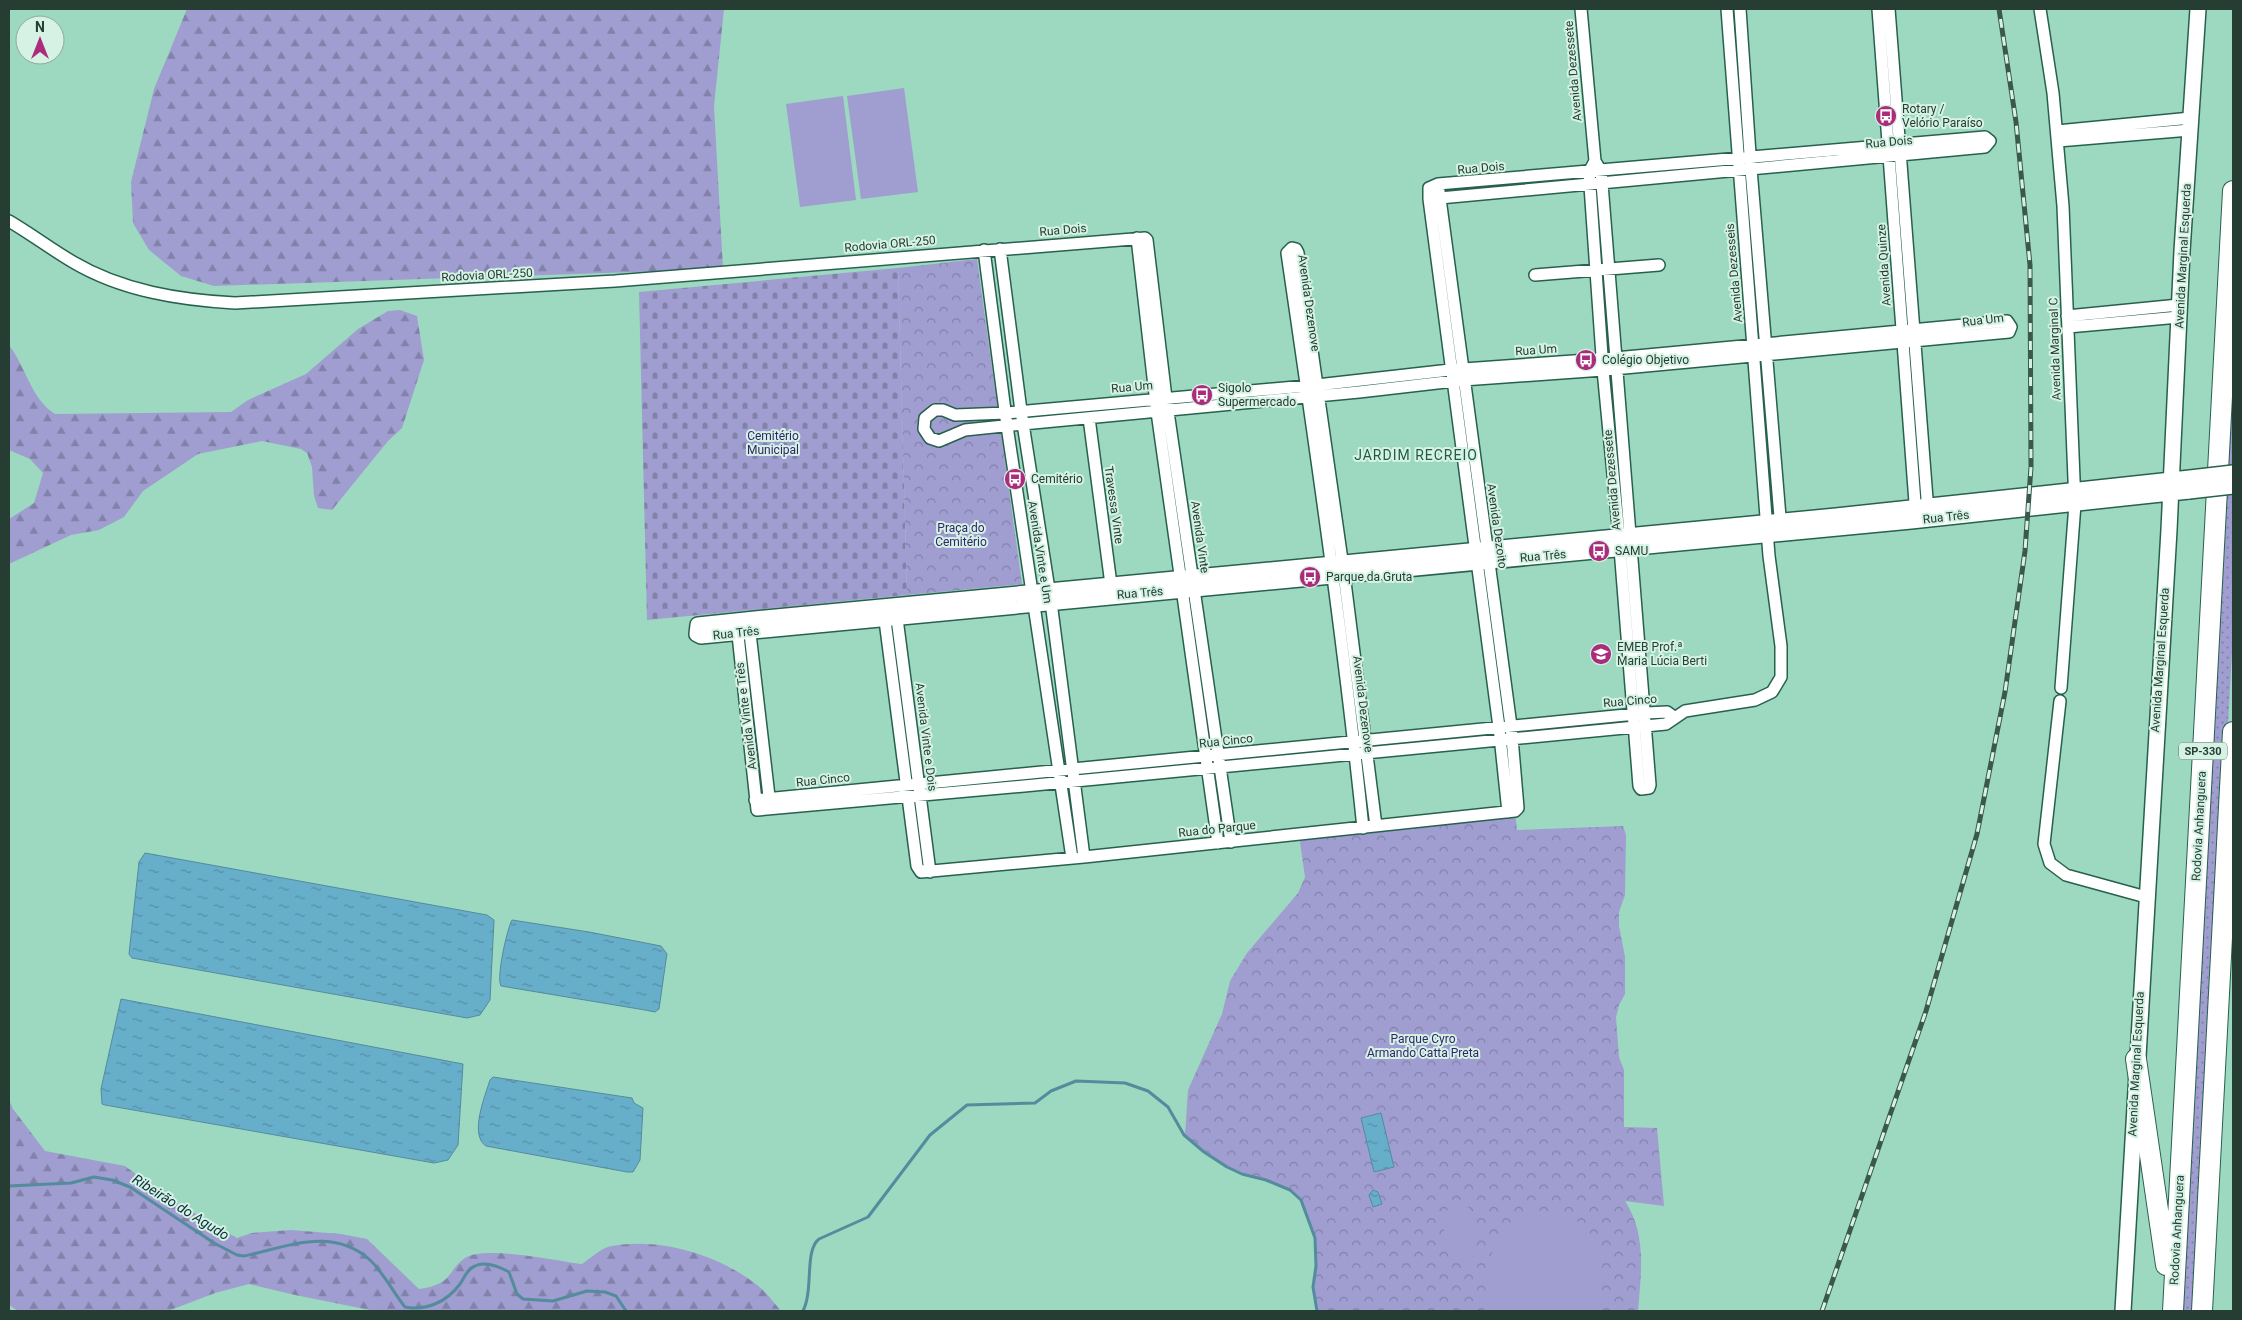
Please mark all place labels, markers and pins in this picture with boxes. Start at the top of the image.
place label: Rotary / Velório Paraíso [1902,102,1983,130]
bus stop icon: Rotary / Velório Paraíso [1874,104,1898,128]
bus stop icon: Colégio Objetivo [1574,348,1598,372]
place label: Colégio Objetivo [1602,353,1689,367]
place label: Sigolo Supermercado [1218,381,1296,409]
bus stop icon: Sigolo Supermercado [1190,383,1214,407]
bus stop icon: Cemitério [1003,467,1027,491]
place label: Cemitério [1031,472,1083,486]
bus stop icon: SAMU [1587,539,1611,563]
place label: SAMU [1615,544,1648,558]
bus stop icon: Parque da Gruta [1298,565,1322,589]
place label: Parque da Gruta [1326,570,1412,584]
place label: EMEB Prof.ª Maria Lúcia Berti [1617,640,1707,668]
school or university icon: EMEB Prof.ª Maria Lúcia Berti [1589,642,1613,666]

